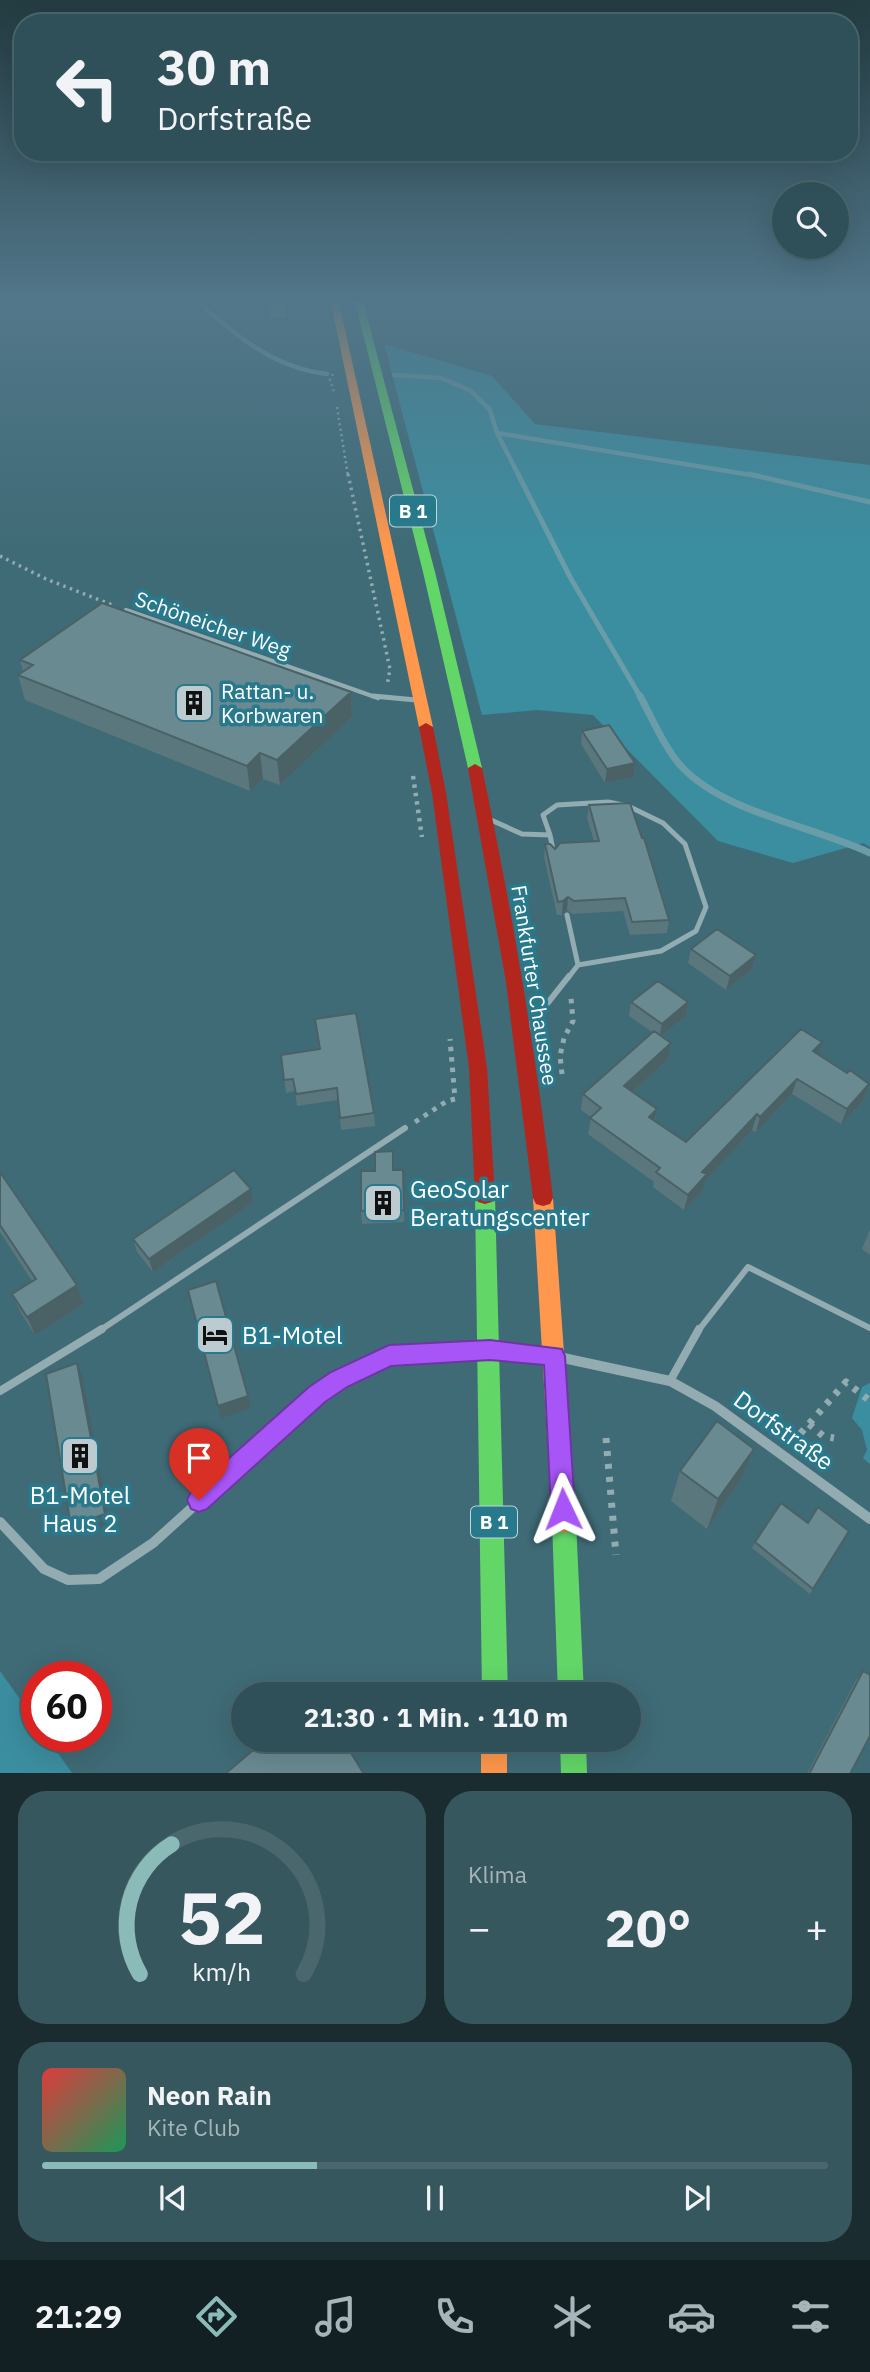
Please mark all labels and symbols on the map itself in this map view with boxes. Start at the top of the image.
road number: B 1 [390,496,436,526]
street label: Schöneicher Weg [131,584,295,664]
place label: Rattan- u. Korbwaren [221,677,324,729]
building icon: Rattan- u. Korbwaren [173,682,215,724]
street label: Frankfurter Chaussee [505,883,565,1087]
place label: GeoSolar Beratungscenter [410,1173,590,1233]
building icon: GeoSolar Beratungscenter [362,1182,404,1224]
hotel icon: B1-Motel [194,1314,236,1356]
place label: B1-Motel [242,1319,343,1351]
street label: Dorfstraße [728,1383,840,1477]
pin [169,1428,229,1500]
building icon: B1-Motel Haus 2 [59,1435,101,1477]
position arrow [526,1472,600,1546]
place label: B1-Motel Haus 2 [30,1479,130,1539]
road number: B 1 [471,1506,517,1538]
speed limit sign: 60 [21,1661,112,1752]

